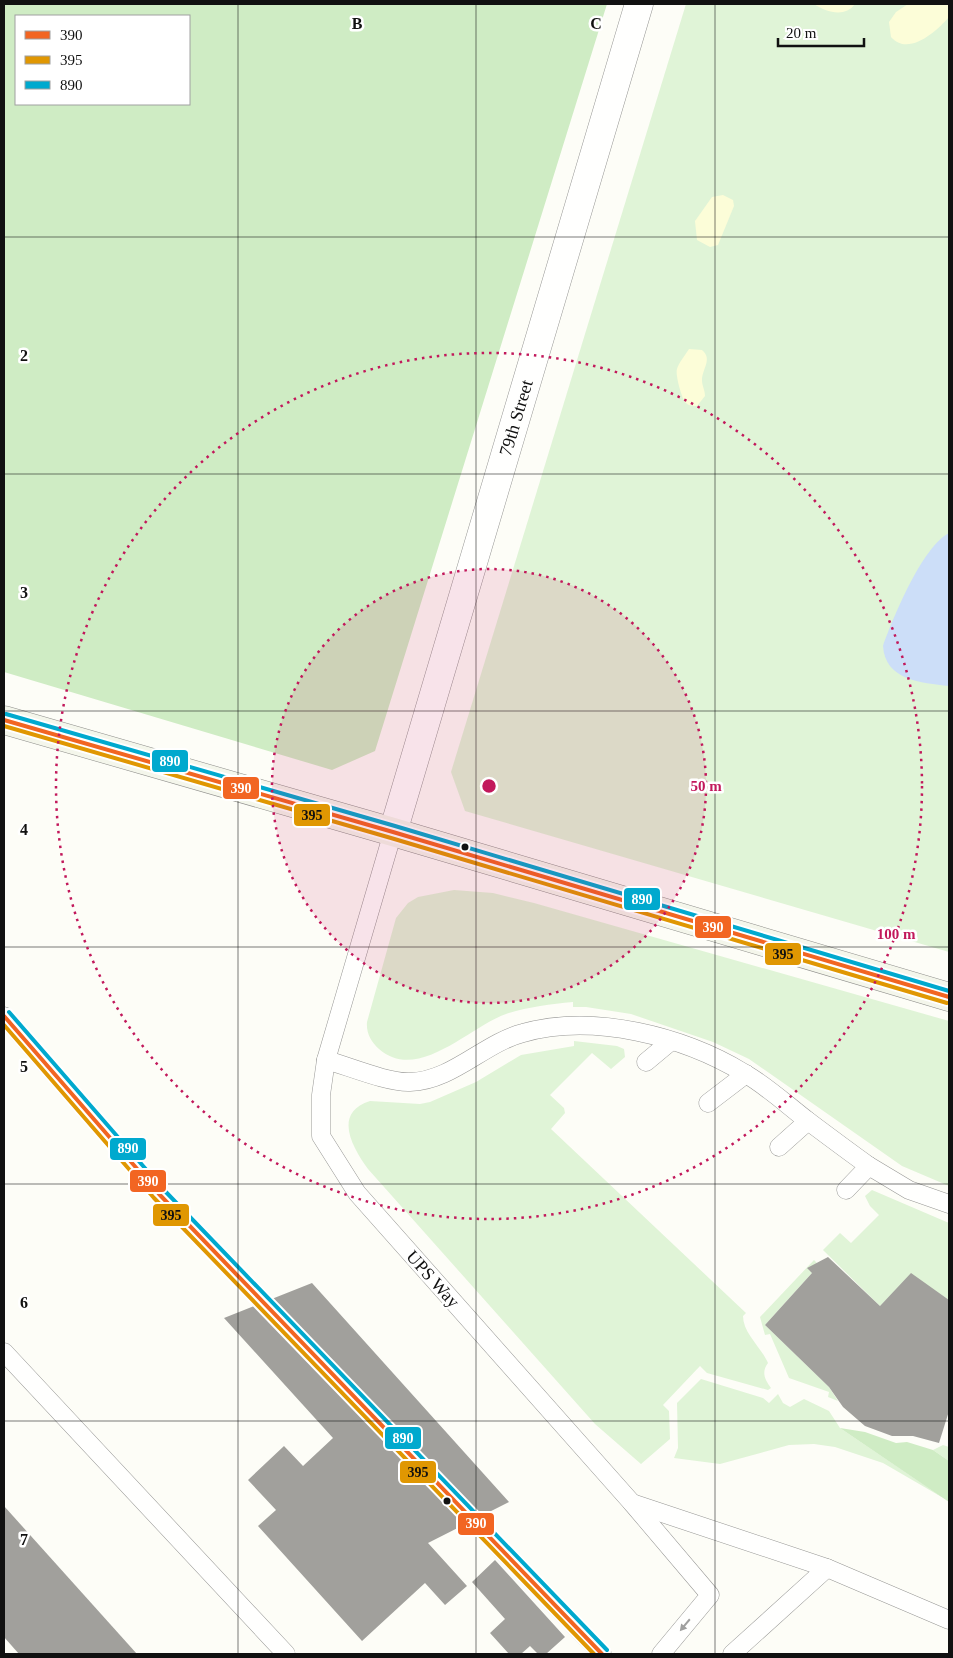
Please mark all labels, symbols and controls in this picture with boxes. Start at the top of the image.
legend [15,15,190,105]
text: B [352,15,363,32]
text: C [590,15,602,32]
scale bar [778,15,864,47]
text: 20 m [786,25,817,41]
text: 390 [60,27,83,43]
text: 395 [60,52,83,68]
text: 890 [60,77,83,93]
text: 2 [20,347,28,364]
street label: 79th Street [495,377,537,458]
text: 3 [20,584,28,601]
line badge: 890 [151,749,189,773]
text: 890 [160,754,181,769]
line badge: 390 [222,776,260,800]
centre of rings [480,777,498,795]
text: 50 m [690,778,722,794]
text: 390 [231,781,252,796]
line badge: 395 [293,803,331,827]
text: 395 [302,808,323,823]
text: 4 [20,821,28,838]
unlabelled marker [460,842,470,852]
line badge: 890 [623,887,661,911]
text: 890 [632,892,653,907]
line badge: 390 [694,915,732,939]
text: 390 [703,920,724,935]
text: 100 m [877,926,916,942]
line badge: 395 [764,942,802,966]
text: 395 [773,947,794,962]
text: 5 [20,1058,28,1075]
line badge: 890 [109,1137,147,1161]
text: 890 [118,1141,139,1156]
line badge: 390 [129,1169,167,1193]
text: 390 [138,1174,159,1189]
line badge: 395 [152,1203,190,1227]
text: 395 [161,1208,182,1223]
street label: UPS Way [402,1246,464,1312]
text: 6 [20,1294,28,1311]
line badge: 890 [384,1426,422,1450]
text: 890 [393,1431,414,1446]
line badge: 395 [399,1460,437,1484]
text: 395 [408,1465,429,1480]
unlabelled marker [442,1496,452,1506]
line badge: 390 [457,1512,495,1536]
text: 390 [466,1516,487,1531]
text: 7 [20,1531,28,1548]
one-way arrow [680,1618,691,1631]

